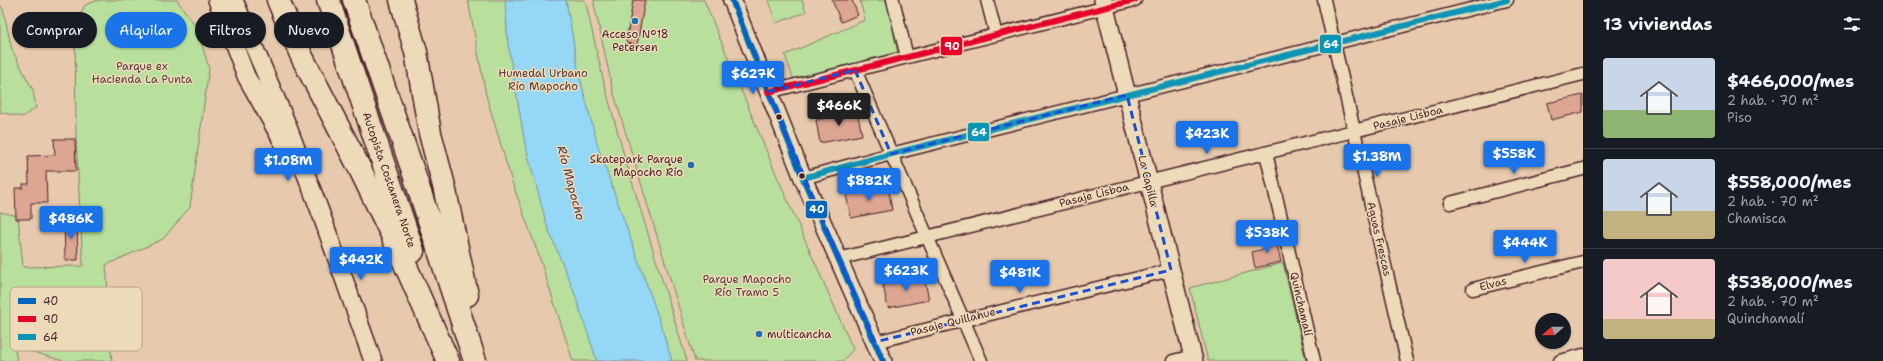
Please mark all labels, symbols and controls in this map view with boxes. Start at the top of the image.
chip: Comprar [12,12,97,48]
chip: Alquilar [105,12,187,48]
chip: Filtros [195,12,266,48]
chip: Nuevo [274,12,344,48]
text: 13 viviendas [1603,13,1713,35]
icon: filters [1841,13,1863,35]
marker: Acceso N°18 Petersen [630,16,640,26]
place label: Acceso N°18 Petersen [601,27,669,55]
line badge: 64 [1319,34,1342,54]
line badge: 90 [940,36,963,56]
text: 64 [1323,37,1339,52]
text: 90 [944,39,960,54]
park label: Parque ex Hacienda La Punta [92,59,192,87]
pin: $627K [725,61,781,95]
text: $627K [731,65,775,82]
park label: Humedal Urbano Río Mapocho [498,66,588,94]
text: $466,000/mes [1727,70,1854,92]
icon: home [1635,74,1683,122]
text: 2 hab. · 70 m² [1727,92,1819,109]
pin: $466K [811,93,867,127]
text: $466K [816,97,862,114]
street label: Pasaje Lisboa [1372,102,1445,134]
text: Piso [1727,109,1752,126]
street label: Autopista Costanera Norte [359,110,419,250]
unlabelled marker [774,112,784,122]
pin: $423K [1179,121,1235,155]
line badge: 64 [967,122,990,142]
text: 64 [971,125,987,140]
text: $423K [1185,125,1229,142]
pin: $558K [1486,141,1542,175]
water label: Río Mapocho [553,144,589,222]
pin: $1.38M [1344,144,1410,178]
text: $558K [1492,145,1536,162]
pin: $1.08M [255,148,321,182]
text: $1.38M [1353,148,1401,165]
text: $1.08M [264,152,312,169]
place label: Skatepark Parque Mapocho Río [590,152,683,180]
street label: La Capilla [1134,154,1162,208]
marker: Skatepark Parque Mapocho Río [686,160,696,170]
pin: $882K [841,168,897,202]
unlabelled marker [797,171,807,181]
text: $558,000/mes [1727,171,1852,193]
text: $882K [846,172,892,189]
icon: home [1635,175,1683,223]
street label: Pasaje Lisboa [1058,179,1131,211]
text: 2 hab. · 70 m² [1727,193,1819,210]
line badge: 40 [805,200,828,219]
street label: Aguas Frescas [1363,200,1395,278]
text: 40 [809,202,825,217]
pin: $486K [43,206,99,240]
text: $486K [49,210,93,227]
text: Chamisca [1727,210,1786,227]
pin: $538K [1239,220,1295,254]
text: $538K [1245,224,1289,241]
pin: $444K [1497,230,1553,264]
text: $444K [1503,234,1547,251]
pin: $442K [333,247,389,281]
text: $442K [339,251,383,268]
pin: $623K [878,258,934,292]
pin: $481K [992,260,1048,294]
text: $623K [884,262,928,279]
text: $481K [999,264,1041,281]
street label: Quinchamalí [1286,270,1316,338]
text: $538,000/mes [1727,271,1853,293]
park label: Parque Mapocho Río Tramo 5 [703,272,792,300]
street label: Elvas [1478,273,1508,295]
icon: home [1635,275,1683,323]
legend [10,287,142,351]
text: 2 hab. · 70 m² [1727,293,1819,310]
text: 40 [43,294,58,309]
street label: Pasaje Quillahue [909,304,997,340]
text: Quinchamalí [1727,310,1804,327]
text: 90 [43,312,58,327]
north arrow [1535,313,1571,349]
map controls [1535,313,1571,349]
place label: multicancha [767,327,831,342]
marker: multicancha [754,329,764,339]
text: 64 [43,330,58,345]

